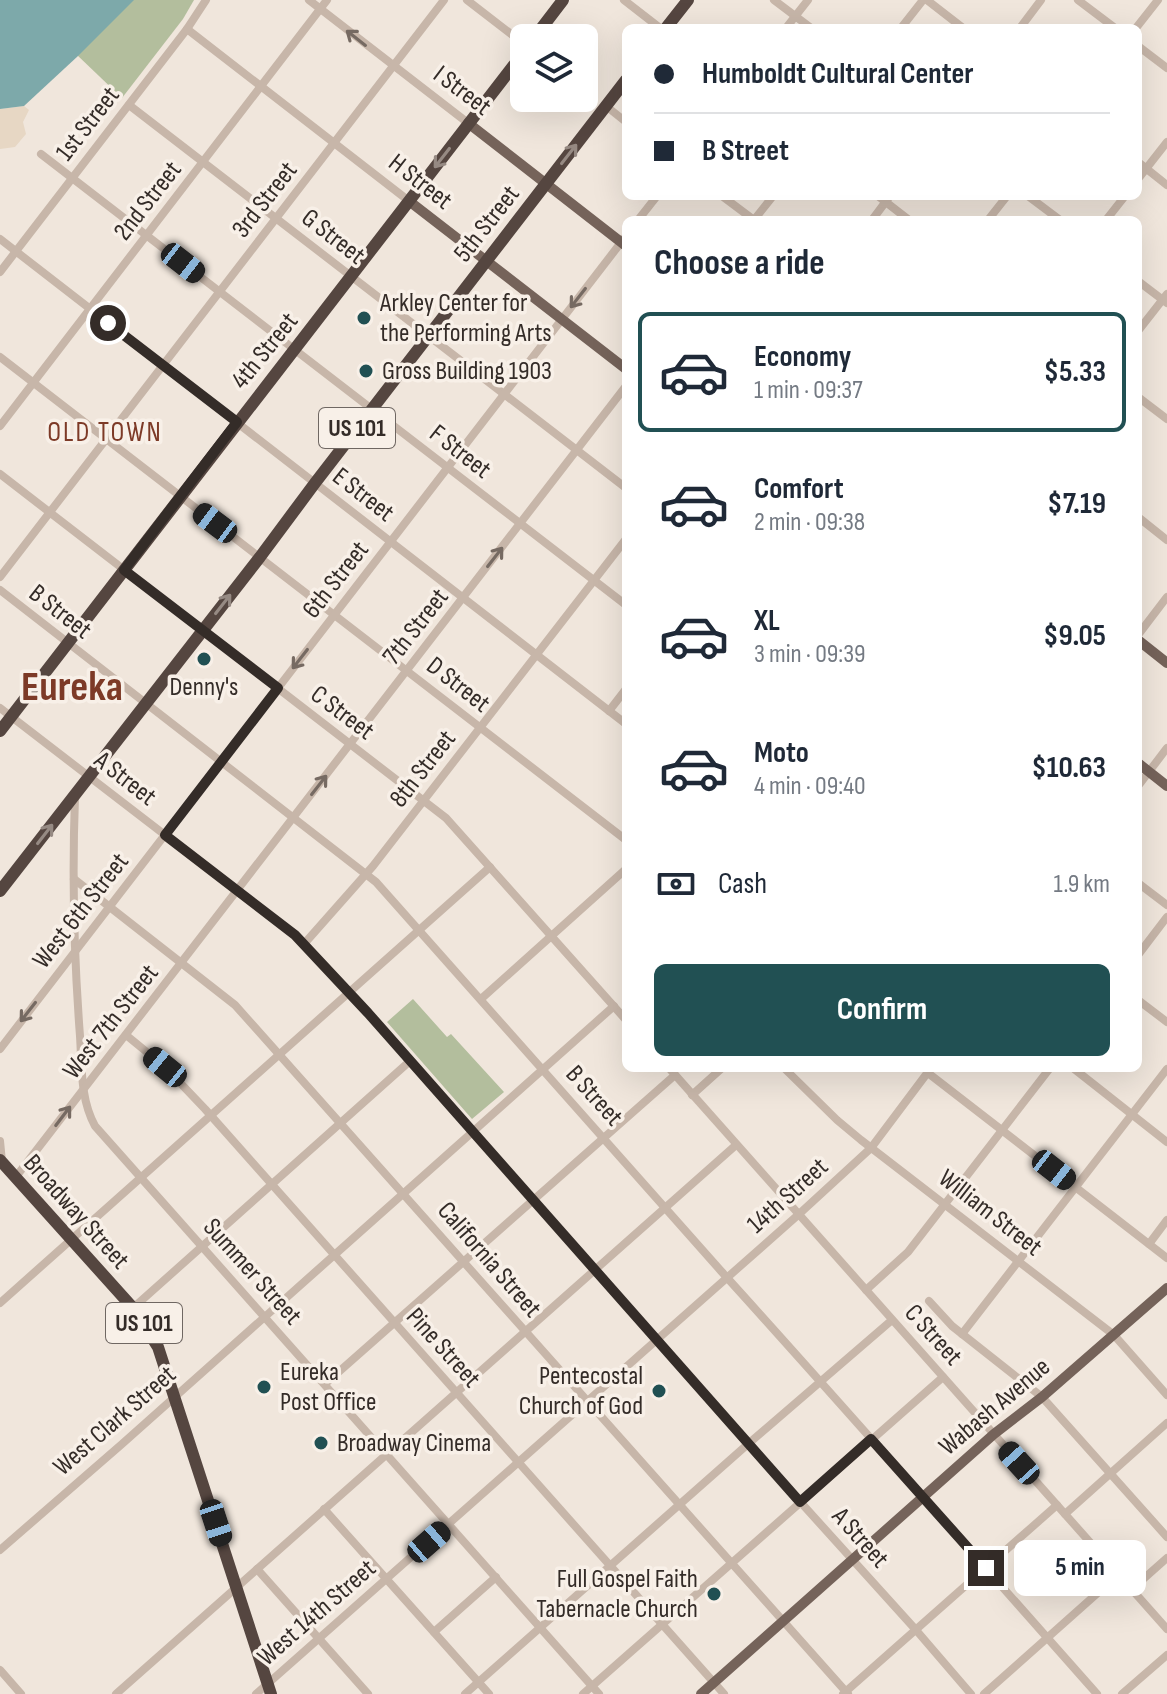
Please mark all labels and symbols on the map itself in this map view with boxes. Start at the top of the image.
one-way arrow [346,29,367,47]
street label: I Street [427,59,497,123]
street label: 1st Street [50,81,127,167]
one-way arrow [560,144,577,165]
one-way arrow [433,146,450,168]
street label: H Street [382,148,458,216]
street label: 2nd Street [108,155,188,247]
street label: 3rd Street [226,156,304,244]
street label: 5th Street [448,180,526,268]
street label: G Street [295,203,371,271]
car [157,239,209,287]
one-way arrow [570,287,587,308]
place label: Arkley Center for the Performing Arts [379,288,552,349]
route start [90,305,126,341]
street label: 4th Street [225,307,305,395]
marker: Arkley Center for the Performing Arts [355,309,373,327]
place label: Gross Building 1903 [382,356,552,387]
marker: Gross Building 1903 [357,362,375,380]
road number: US 101 [319,408,395,448]
district label: OLD TOWN [47,416,163,449]
street label: F Street [423,418,497,486]
street label: E Street [326,461,400,529]
car [189,499,241,547]
street label: 6th Street [296,535,376,625]
one-way arrow [486,547,503,568]
street label: B Street [23,578,97,646]
street label: 7th Street [376,582,456,671]
one-way arrow [215,594,232,615]
one-way arrow [292,648,309,669]
marker: Denny's [195,650,213,668]
street label: D Street [420,651,496,719]
district label: Eureka [21,662,123,713]
place label: Denny's [170,672,238,703]
street label: C Street [304,679,380,747]
street label: 8th Street [383,724,463,814]
street label: A Street [87,745,162,813]
one-way arrow [311,775,328,796]
one-way arrow [36,824,53,845]
street label: West 6th Street [26,847,136,975]
street label: West 7th Street [57,958,165,1086]
one-way arrow [19,1001,37,1022]
car [139,1043,191,1091]
street label: B Street [559,1059,629,1133]
one-way arrow [55,1106,72,1127]
car [1028,1146,1080,1194]
street label: Broadway Street [17,1148,136,1276]
street label: 14th Street [741,1152,835,1240]
street label: William Street [932,1163,1048,1263]
street label: California Street [431,1196,548,1324]
street label: Summer Street [196,1212,308,1332]
street label: C Street [898,1298,969,1372]
street label: Pine Street [399,1302,487,1394]
road number: US 101 [106,1303,182,1343]
street label: Wabash Avenue [933,1352,1057,1462]
place label: Eureka Post Office [280,1357,376,1418]
street label: West Clark Street [47,1359,183,1483]
place label: Pentecostal Church of God [519,1361,643,1422]
marker: Eureka Post Office [255,1378,273,1396]
marker: Pentecostal Church of God [650,1382,668,1400]
place label: Broadway Cinema [337,1428,491,1459]
marker: Broadway Cinema [312,1434,330,1452]
car [994,1437,1044,1489]
car [197,1496,235,1550]
street label: A Street [824,1501,895,1574]
car [403,1517,455,1567]
callout: 5 min [1014,1540,1146,1596]
route end [968,1550,1004,1586]
street label: West 14th Street [252,1553,382,1673]
place label: Full Gospel Faith Tabernacle Church [536,1564,698,1625]
marker: Full Gospel Faith Tabernacle Church [705,1585,723,1603]

